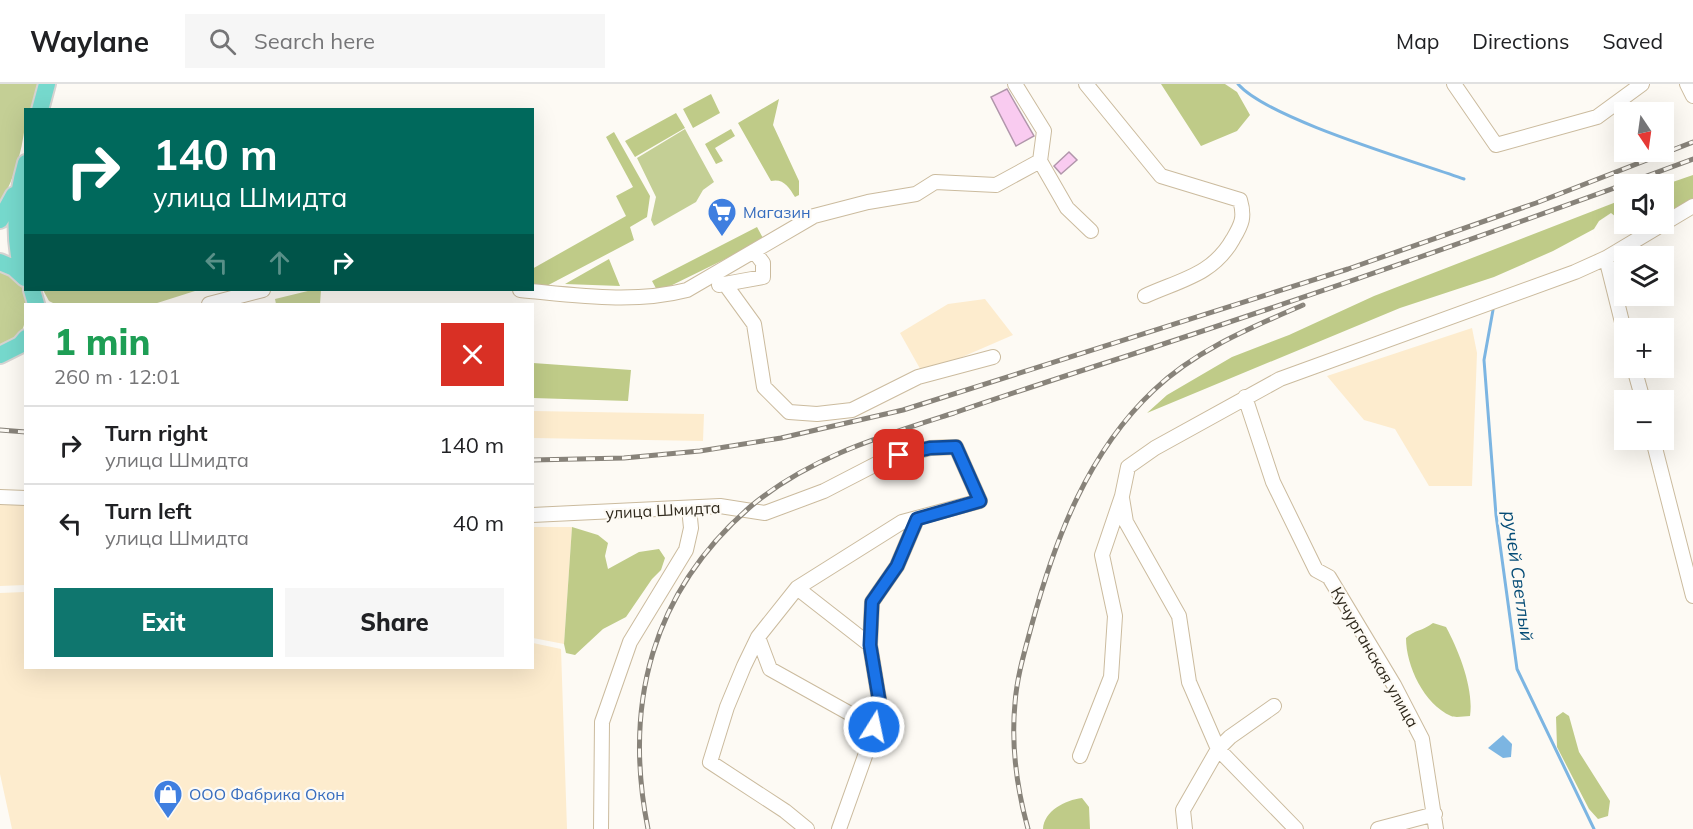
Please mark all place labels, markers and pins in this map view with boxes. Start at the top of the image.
supermarket icon: Магазин [706,196,738,238]
place label: Магазин [743,202,811,222]
pin [873,429,924,480]
shop icon: ООО Фабрика Окон [152,778,184,820]
place label: ООО Фабрика Окон [189,784,345,804]

